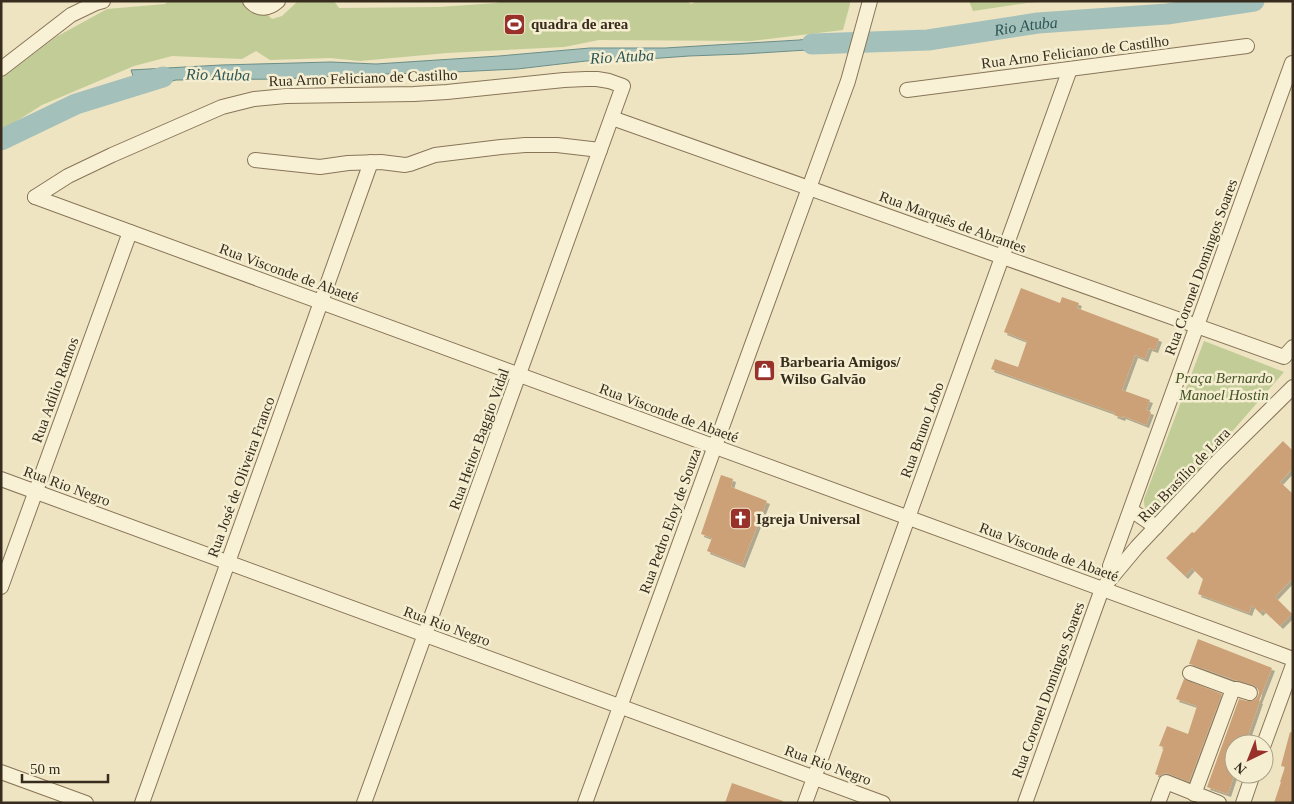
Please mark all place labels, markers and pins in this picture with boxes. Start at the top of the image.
sports icon: quadra de area [503,12,527,36]
place label: quadra de area [531,16,629,32]
place label: Barbearia Amigos/ Wilso Galvão [780,354,901,387]
shop icon: Barbearia Amigos/ Wilso Galvão [752,359,776,383]
church icon: Igreja Universal [728,507,752,531]
place label: Igreja Universal [756,511,860,527]

